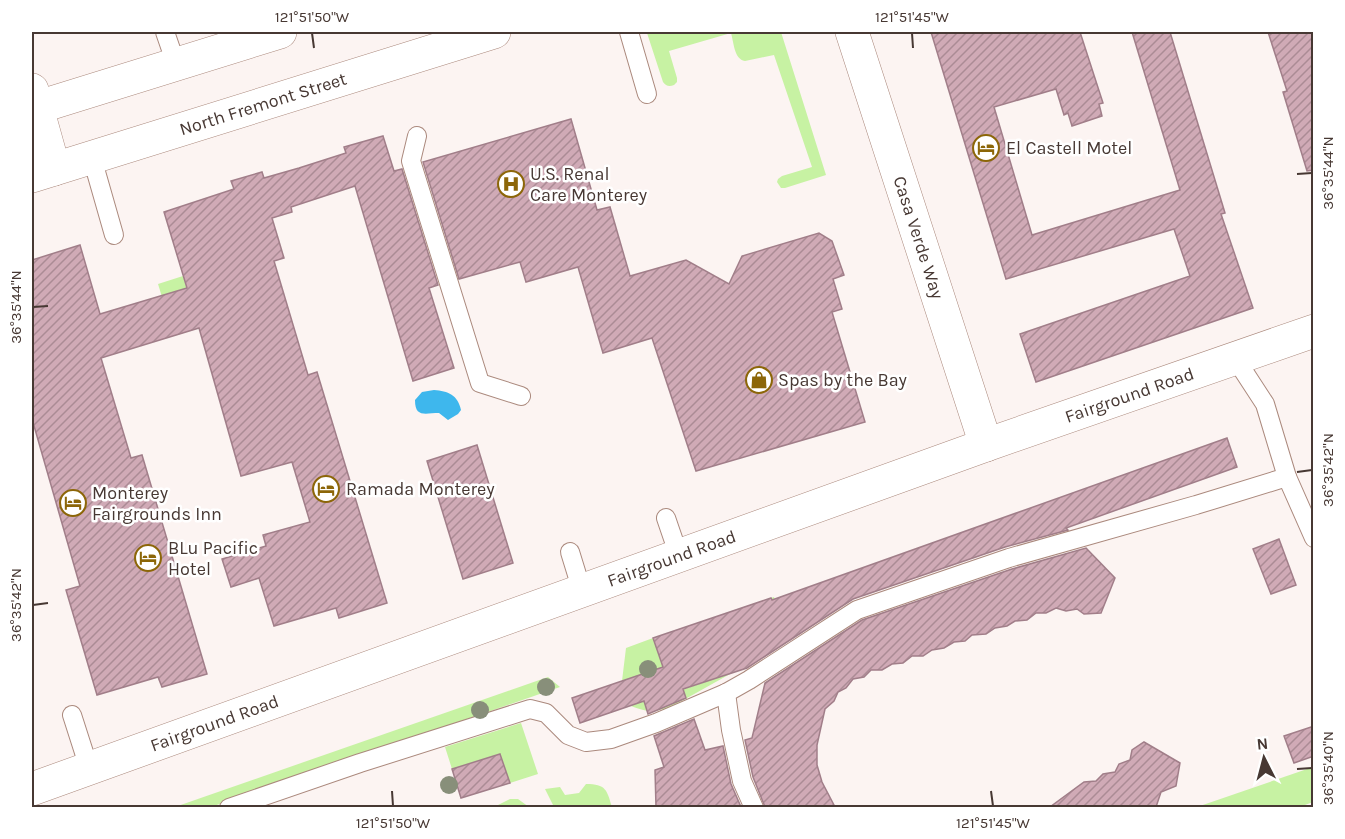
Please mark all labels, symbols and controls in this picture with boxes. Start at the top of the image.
text: 121°51'50"W [275,8,350,26]
text: 121°51'45"W [875,8,950,26]
street label: North Fremont Street [177,68,350,140]
hotel icon: El Castell Motel [971,133,1001,163]
text: 36°35'44"N [1319,136,1337,210]
place label: El Castell Motel [1006,137,1132,159]
place label: U.S. Renal Care Monterey [530,163,648,206]
hospital icon: U.S. Renal Care Monterey [496,169,526,199]
street label: Casa Verde Way [888,173,949,302]
text: 36°35'44"N [7,270,25,344]
street label: Fairground Road [1062,363,1197,428]
shop icon: Spas by the Bay [744,365,774,395]
place label: Spas by the Bay [778,369,908,391]
text: 36°35'42"N [1319,433,1337,507]
hotel icon: Ramada Monterey [311,474,341,504]
place label: Ramada Monterey [346,478,495,500]
place label: Monterey Fairgrounds Inn [92,482,222,525]
hotel icon: Monterey Fairgrounds Inn [58,488,88,518]
street label: Fairground Road [604,525,739,592]
place label: BLu Pacific Hotel [168,537,258,580]
hotel icon: BLu Pacific Hotel [133,543,163,573]
text: 36°35'42"N [7,568,25,642]
street label: Fairground Road [147,690,282,756]
north arrow [1234,728,1294,788]
text: 36°35'40"N [1319,731,1337,805]
text: N [1256,734,1269,754]
text: 121°51'50"W [356,814,431,832]
text: 121°51'45"W [956,814,1031,832]

